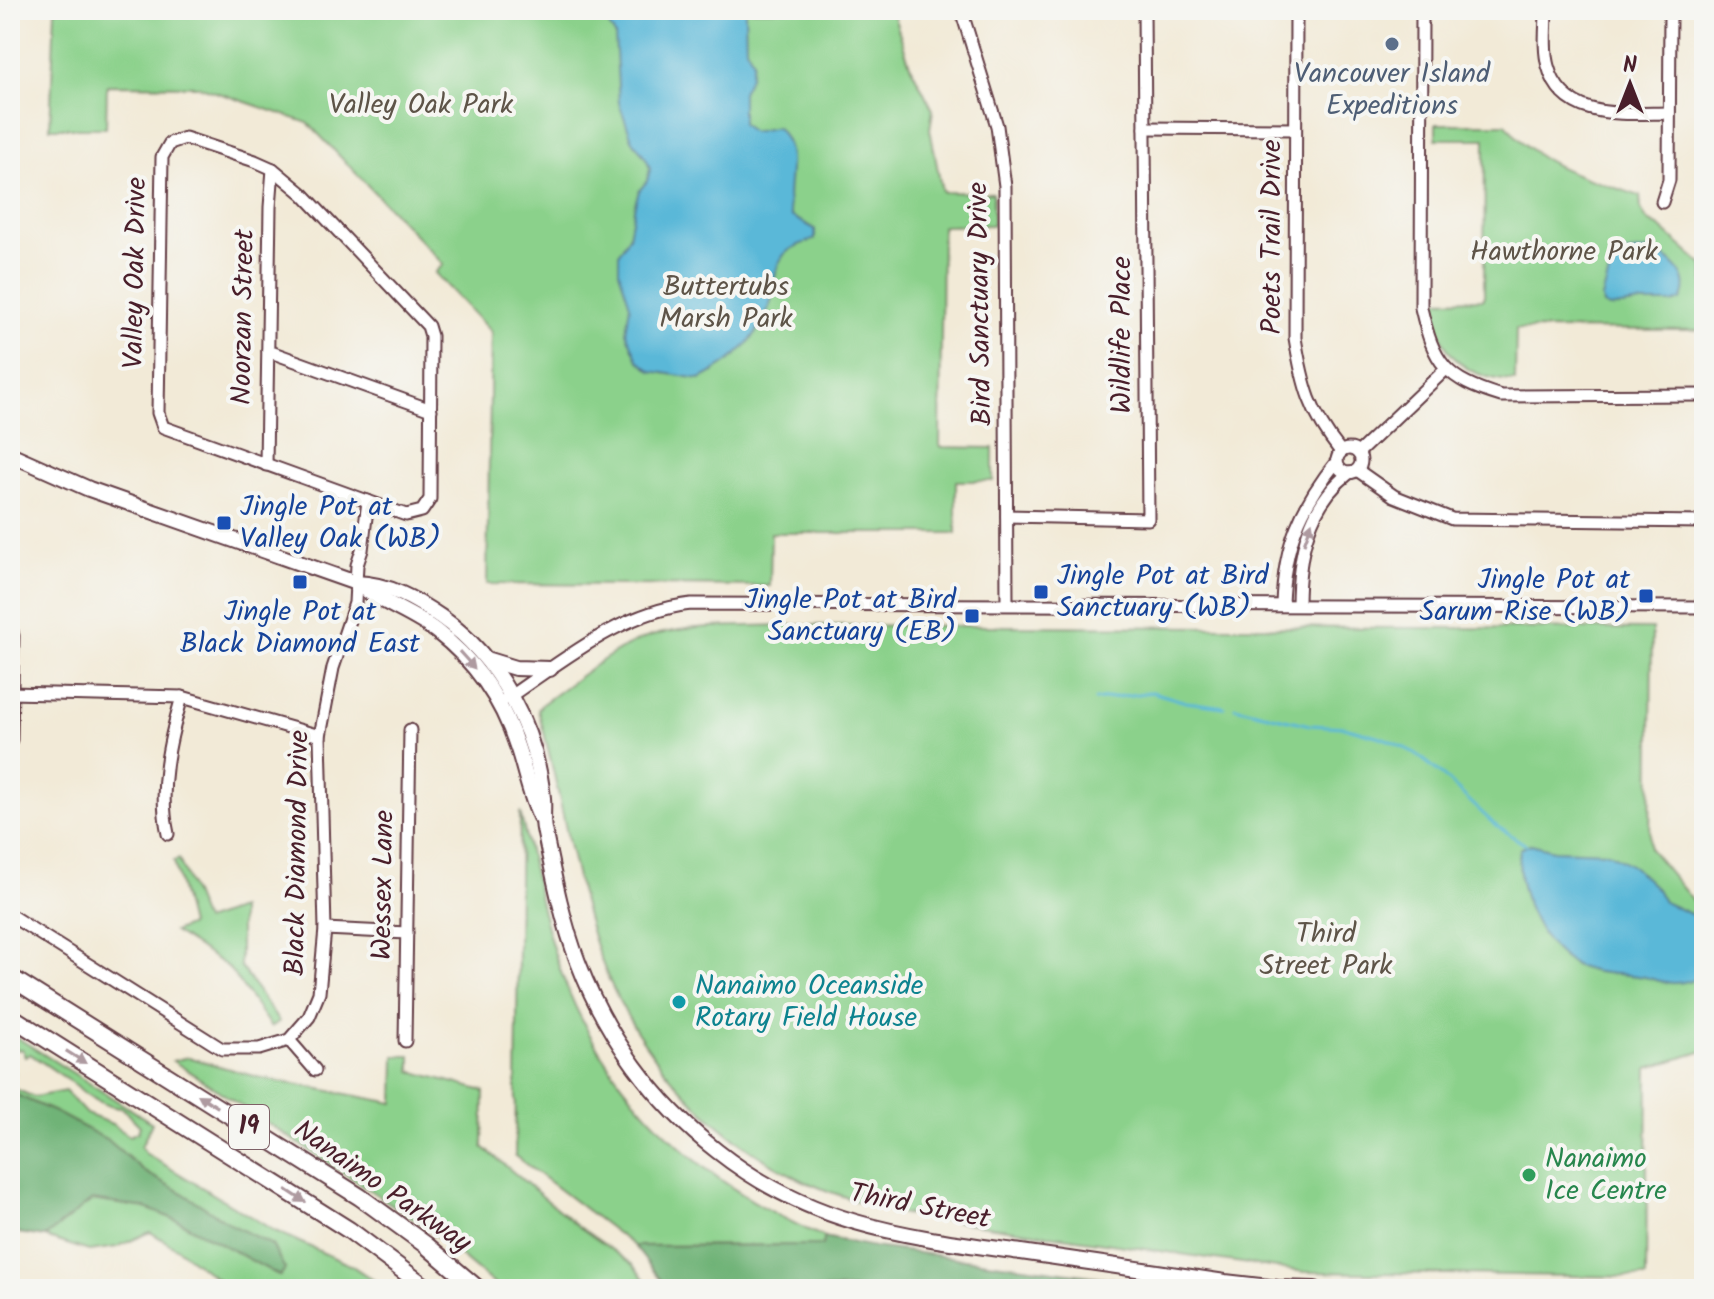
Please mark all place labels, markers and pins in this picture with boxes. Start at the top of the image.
marker: Vancouver Island Expeditions [1383,35,1401,53]
place label: Vancouver Island Expeditions [1294,52,1491,129]
place label: Jingle Pot at Valley Oak (WB) [240,485,441,562]
marker: Jingle Pot at Valley Oak (WB) [215,514,233,532]
place label: Jingle Pot at Bird Sanctuary (WB) [1057,554,1270,631]
place label: Jingle Pot at Sarum Rise (WB) [1420,558,1631,635]
marker: Jingle Pot at Black Diamond East [291,573,309,591]
place label: Jingle Pot at Bird Sanctuary (EB) [744,578,957,655]
marker: Jingle Pot at Bird Sanctuary (WB) [1032,583,1050,601]
marker: Jingle Pot at Sarum Rise (WB) [1637,587,1655,605]
place label: Jingle Pot at Black Diamond East [180,590,421,667]
marker: Jingle Pot at Bird Sanctuary (EB) [963,607,981,625]
place label: Nanaimo Oceanside Rotary Field House [695,964,924,1041]
marker: Nanaimo Oceanside Rotary Field House [670,993,688,1011]
place label: Nanaimo Ice Centre [1545,1137,1667,1214]
marker: Nanaimo Ice Centre [1520,1166,1538,1184]

